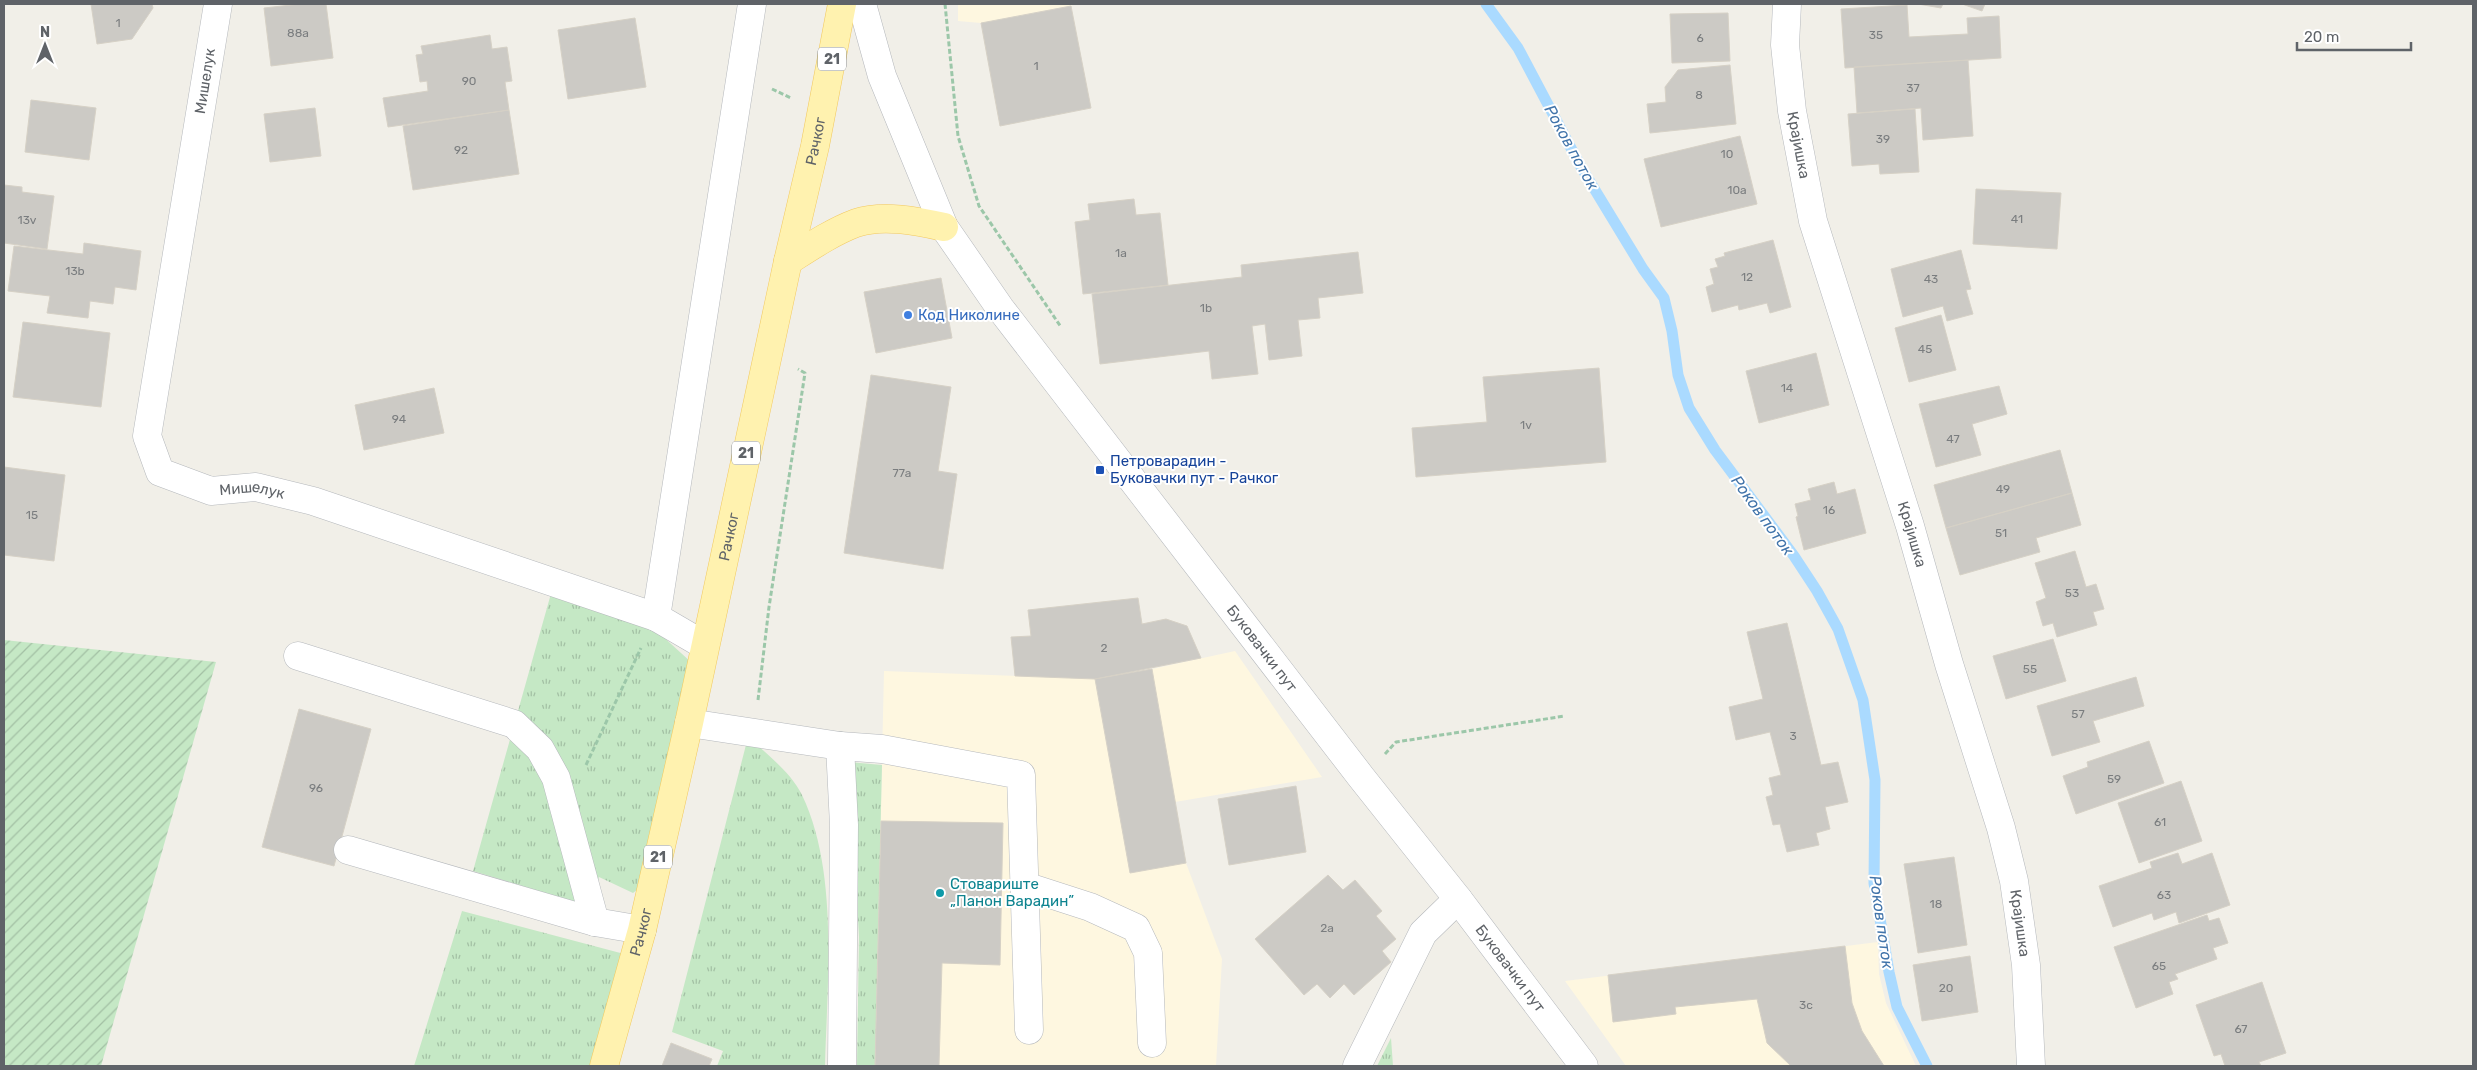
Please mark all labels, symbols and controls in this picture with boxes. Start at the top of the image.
house number: 1 [115,16,121,30]
north arrow [20,20,70,70]
scale bar [2297,20,2411,52]
text: N [40,24,50,41]
house number: 88a [287,26,309,40]
house number: 35 [1869,28,1883,42]
text: 20 m [2304,28,2339,46]
house number: 6 [1696,31,1704,45]
street label: Мишелук [191,47,219,115]
road number: 21 [818,48,846,70]
house number: 1 [1033,59,1039,73]
house number: 90 [462,74,476,88]
house number: 37 [1906,81,1920,95]
house number: 8 [1695,88,1703,102]
water label: Роков поток [1540,102,1603,193]
street label: Крајишка [1783,110,1814,180]
street label: Рачког [802,115,829,167]
house number: 39 [1876,132,1890,146]
house number: 92 [454,143,468,157]
house number: 10 [1721,147,1733,161]
house number: 10a [1727,183,1747,197]
house number: 41 [2011,212,2023,226]
house number: 13v [18,213,37,227]
house number: 1a [1115,246,1127,260]
house number: 13b [65,264,85,278]
house number: 12 [1741,270,1753,284]
house number: 43 [1924,272,1938,286]
house number: 1b [1200,301,1212,315]
place label: Код Николине [918,306,1020,324]
marker: Код Николине [902,309,914,321]
house number: 45 [1918,342,1932,356]
house number: 14 [1781,381,1794,395]
house number: 94 [392,412,407,426]
house number: 1v [1520,418,1532,432]
house number: 47 [1946,432,1960,446]
road number: 21 [732,442,760,464]
place label: Петроварадин - Буковачки пут - Рачког [1110,452,1279,487]
marker: Петроварадин - Буковачки пут - Рачког [1094,464,1106,476]
house number: 77a [893,466,911,480]
water label: Роков поток [1727,472,1798,559]
street label: Мишелук [219,477,287,503]
house number: 49 [1996,482,2010,496]
street label: Крајишка [1894,499,1930,569]
house number: 16 [1823,503,1835,517]
house number: 15 [26,508,38,522]
street label: Рачког [715,510,743,563]
house number: 51 [1995,526,2007,540]
house number: 53 [2065,586,2079,600]
street label: Буковачки пут [1223,601,1301,696]
house number: 2 [1100,641,1108,655]
house number: 55 [2023,662,2037,676]
house number: 57 [2071,707,2085,721]
house number: 3 [1789,729,1797,743]
house number: 59 [2107,772,2121,786]
house number: 96 [309,781,323,795]
house number: 61 [2154,815,2166,829]
road number: 21 [644,846,672,869]
water label: Роков поток [1866,874,1898,970]
place label: Стовариште „Панон Варадин” [950,875,1074,910]
marker: Стовариште „Панон Варадин” [934,887,946,899]
street label: Крајишка [2006,888,2034,958]
house number: 63 [2157,888,2171,902]
house number: 18 [1930,897,1942,911]
street label: Рачког [626,906,656,958]
house number: 2a [1320,921,1334,935]
street label: Буковачки пут [1472,921,1549,1016]
house number: 65 [2152,959,2166,973]
house number: 20 [1939,981,1953,995]
house number: 3c [1799,998,1813,1012]
house number: 67 [2234,1022,2248,1036]

